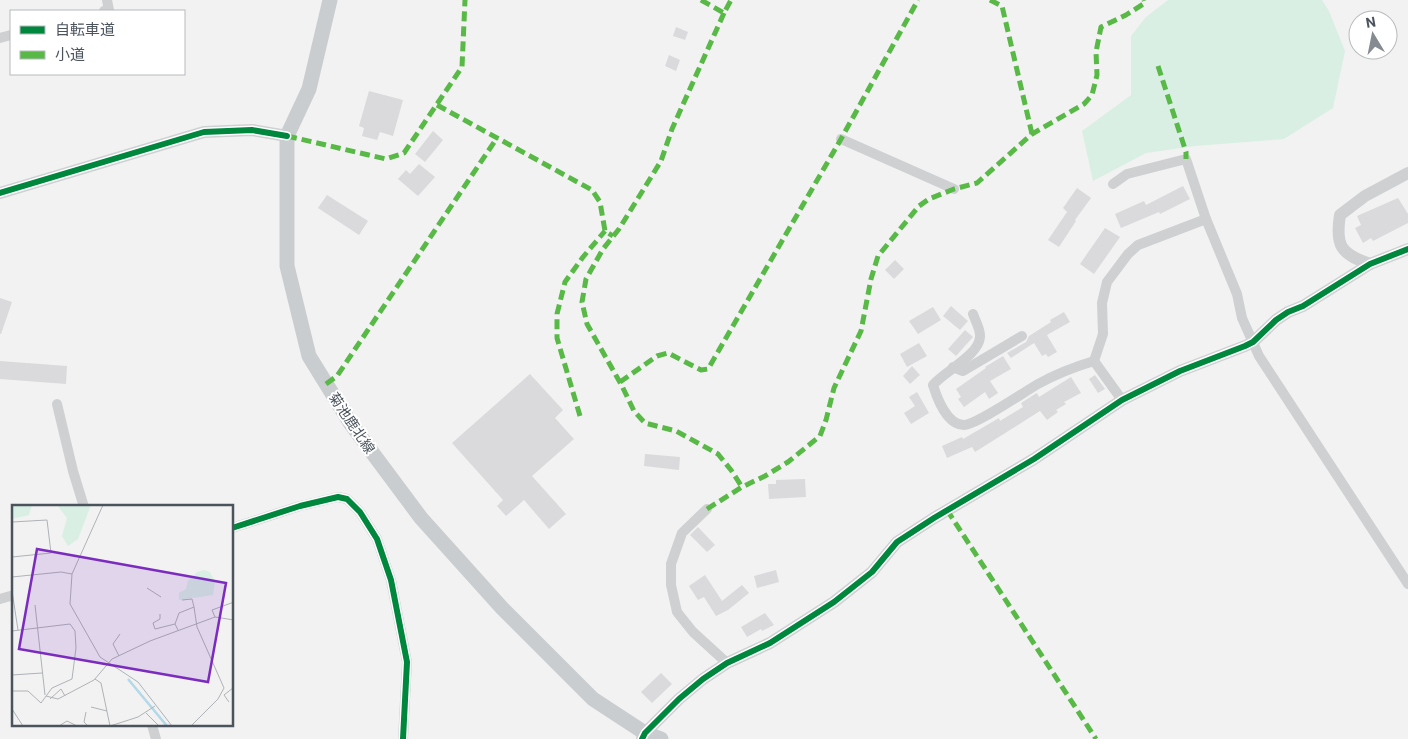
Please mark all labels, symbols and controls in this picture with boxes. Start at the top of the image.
legend [10,10,185,75]
north arrow [1348,10,1398,60]
text: N [1364,13,1377,31]
text: 自転車道 [55,21,115,39]
text: 小道 [55,46,85,64]
street label: 菊池鹿北線 [326,390,378,456]
inset map [12,505,234,726]

